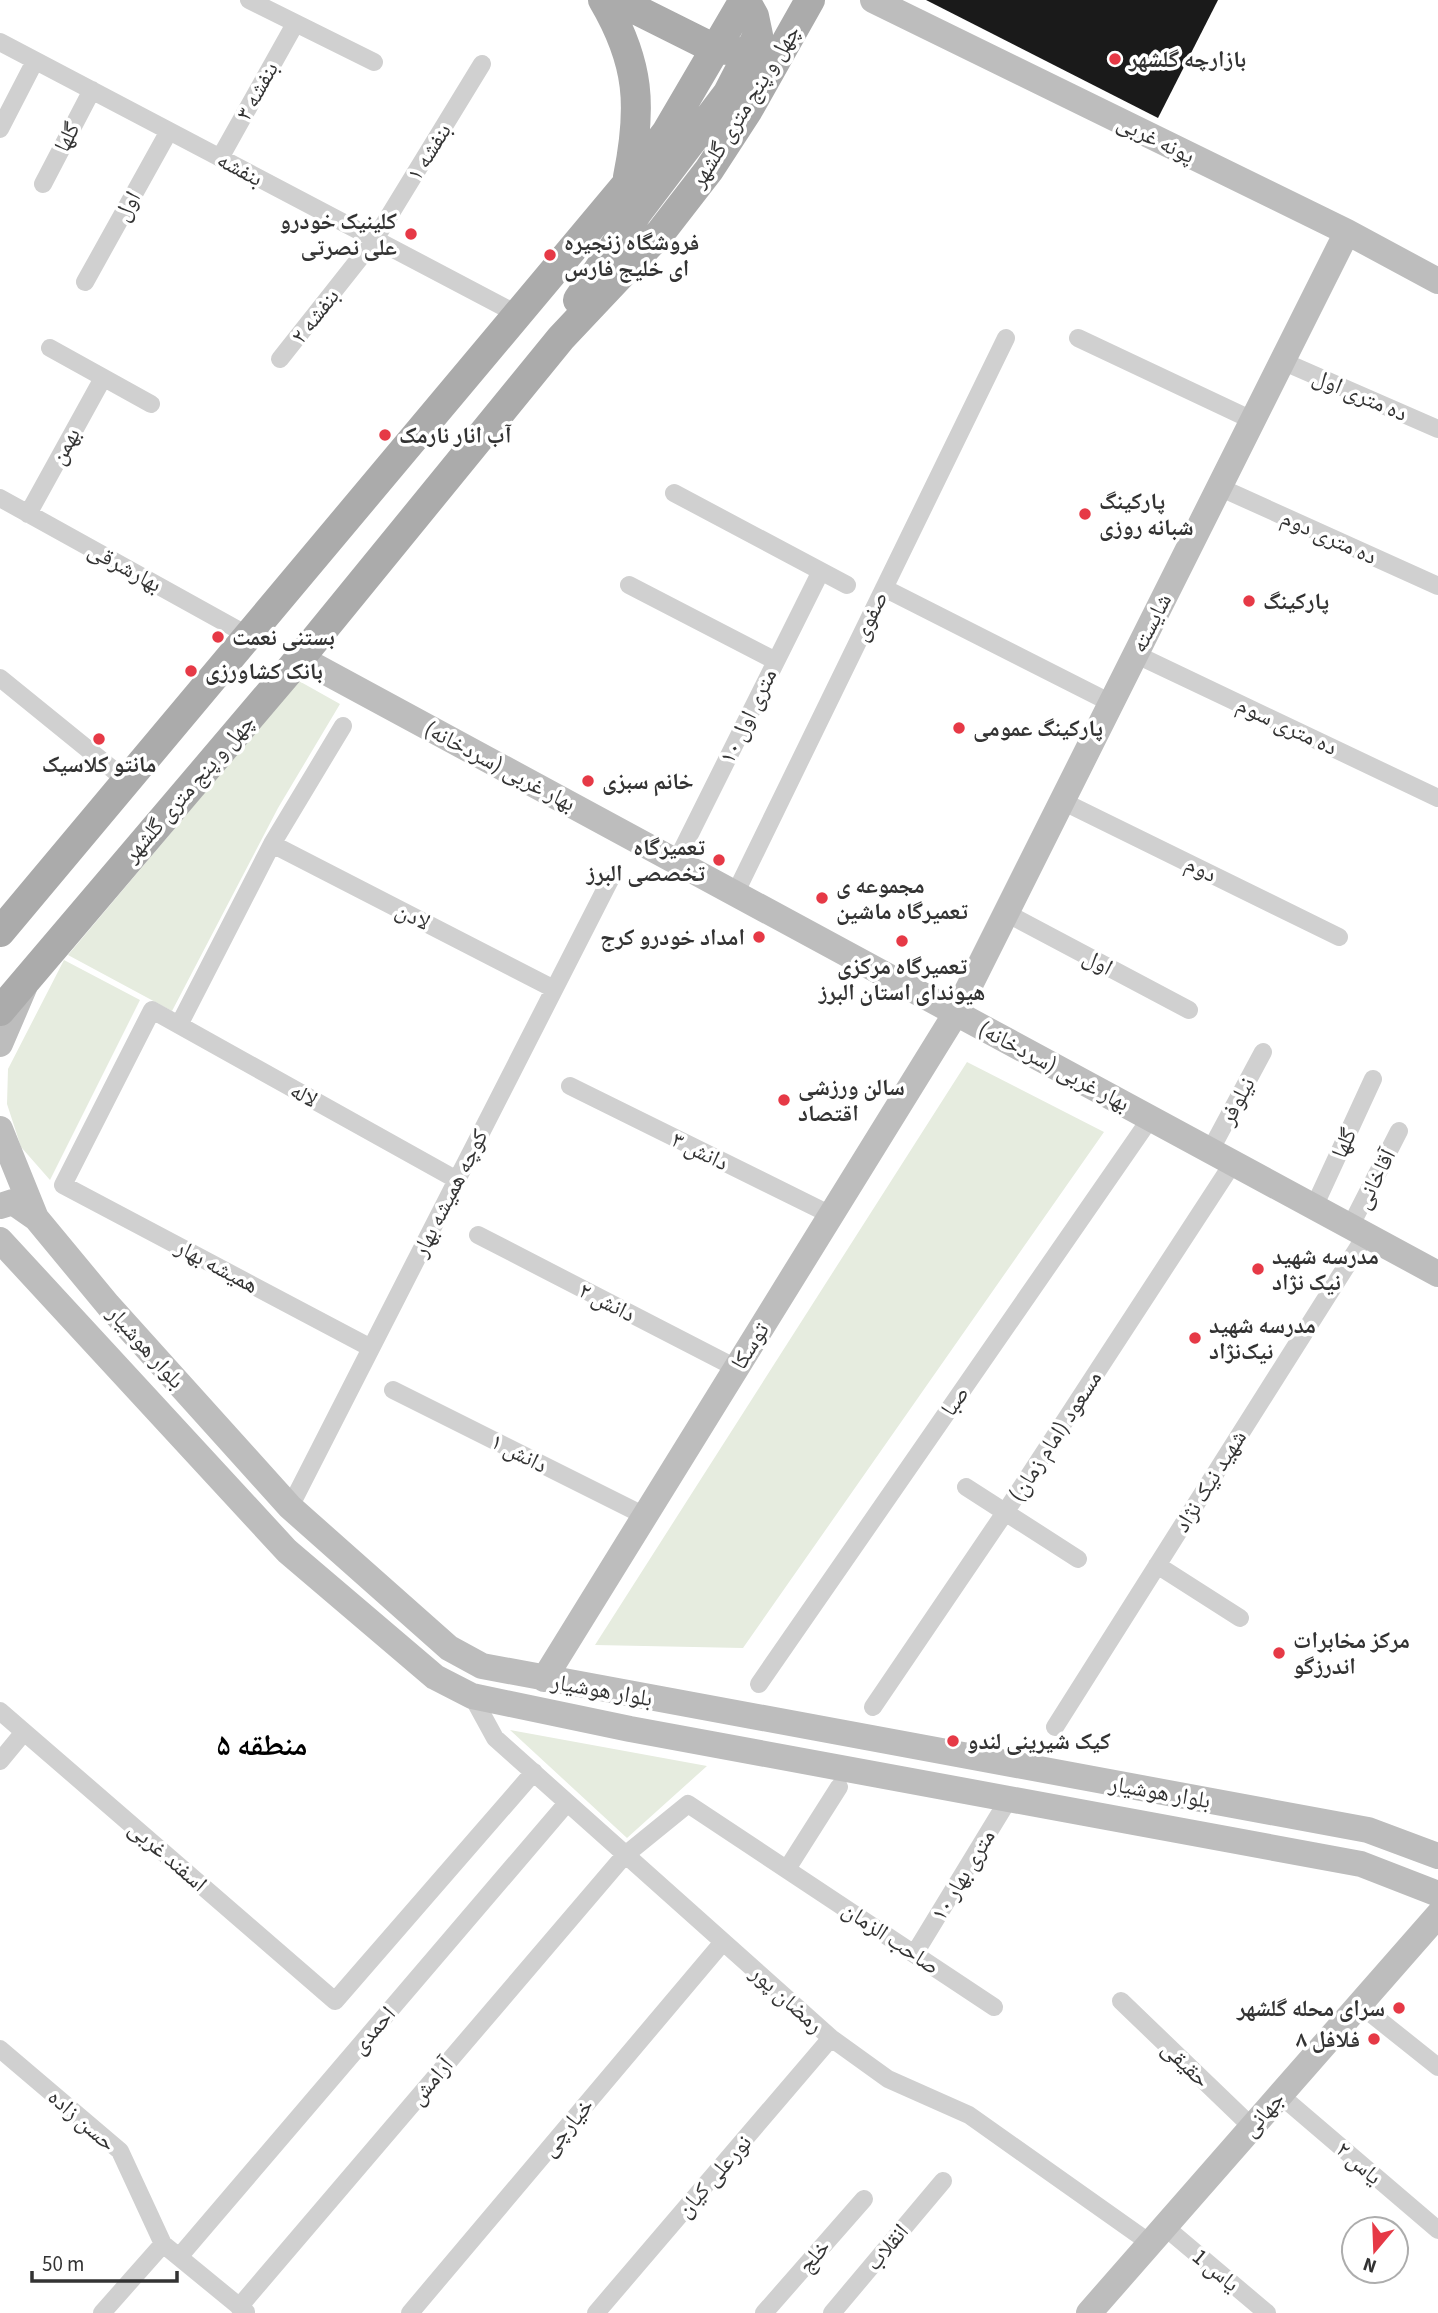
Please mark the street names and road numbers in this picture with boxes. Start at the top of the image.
street label: چهل و پنج متری گلشهر [681,18,808,195]
street label: بنفشه ۳ [227,56,287,126]
street label: پونه غربی [1111,106,1201,172]
street label: گلها [46,116,89,158]
street label: بنفشه ۱ [398,117,460,187]
street label: بنفشه [211,143,269,195]
street label: اول [105,185,149,227]
street label: بنفشه ۲ [283,281,347,351]
street label: ده متری اول [1307,360,1413,430]
street label: بهمن [41,421,89,471]
street label: ده متری دوم [1276,501,1382,573]
street label: بهارشرقی [82,533,168,601]
street label: صفوی [844,585,896,647]
street label: شایسته [1122,588,1180,658]
street label: ۱۰ متری اول [711,663,785,769]
street label: ده متری سوم [1231,688,1343,764]
street label: چهل و پنج متری گلشهر [115,707,263,870]
street label: بهار غربی (سردخانه) [418,712,582,820]
street label: دوم [1180,847,1222,891]
street label: لادن [390,893,436,939]
street label: اول [1077,940,1119,984]
street label: بهار غربی (سردخانه) [972,1012,1136,1120]
street label: نیلوفر [1210,1071,1263,1132]
street label: لاله [284,1074,324,1116]
street label: گلها [1323,1122,1365,1163]
street label: کوچه همیشه بهار [403,1123,497,1264]
street label: دانش ۳ [666,1123,734,1179]
street label: آقاخانی [1346,1142,1405,1215]
street label: همیشه بهار [169,1230,264,1302]
street label: دانش ۲ [573,1274,641,1330]
street label: بلوار هوشیار [99,1297,192,1396]
street label: توسکا [723,1316,777,1376]
street label: مسعود (امام زمان) [1000,1364,1110,1508]
street label: صبا [933,1379,977,1423]
street label: شهید نیک نژاد [1165,1423,1255,1539]
street label: دانش ۱ [485,1425,553,1481]
street label: بلوار هوشیار [548,1665,655,1715]
street label: بلوار هوشیار [1106,1767,1213,1817]
street label: اسفند غربی [121,1812,215,1900]
street label: ۱۰ متری بهار [923,1823,1003,1927]
street label: صاحب الزمان [836,1893,946,1983]
street label: رمضان پور [742,1956,831,2041]
street label: احمدی [343,1999,403,2061]
street label: حقیقی [1154,2033,1218,2095]
street label: آرامش [401,2049,462,2112]
street label: حسن زاده [41,2081,123,2159]
street label: جهانی [1234,2084,1292,2144]
street label: خیارچی [532,2090,602,2164]
street label: نورعلی کیان [668,2127,760,2225]
street label: یاس ۲ [1329,2134,1389,2192]
street label: انقلاب [857,2216,917,2278]
street label: خلج [790,2232,838,2280]
street label: یاس 1 [1185,2240,1247,2300]

